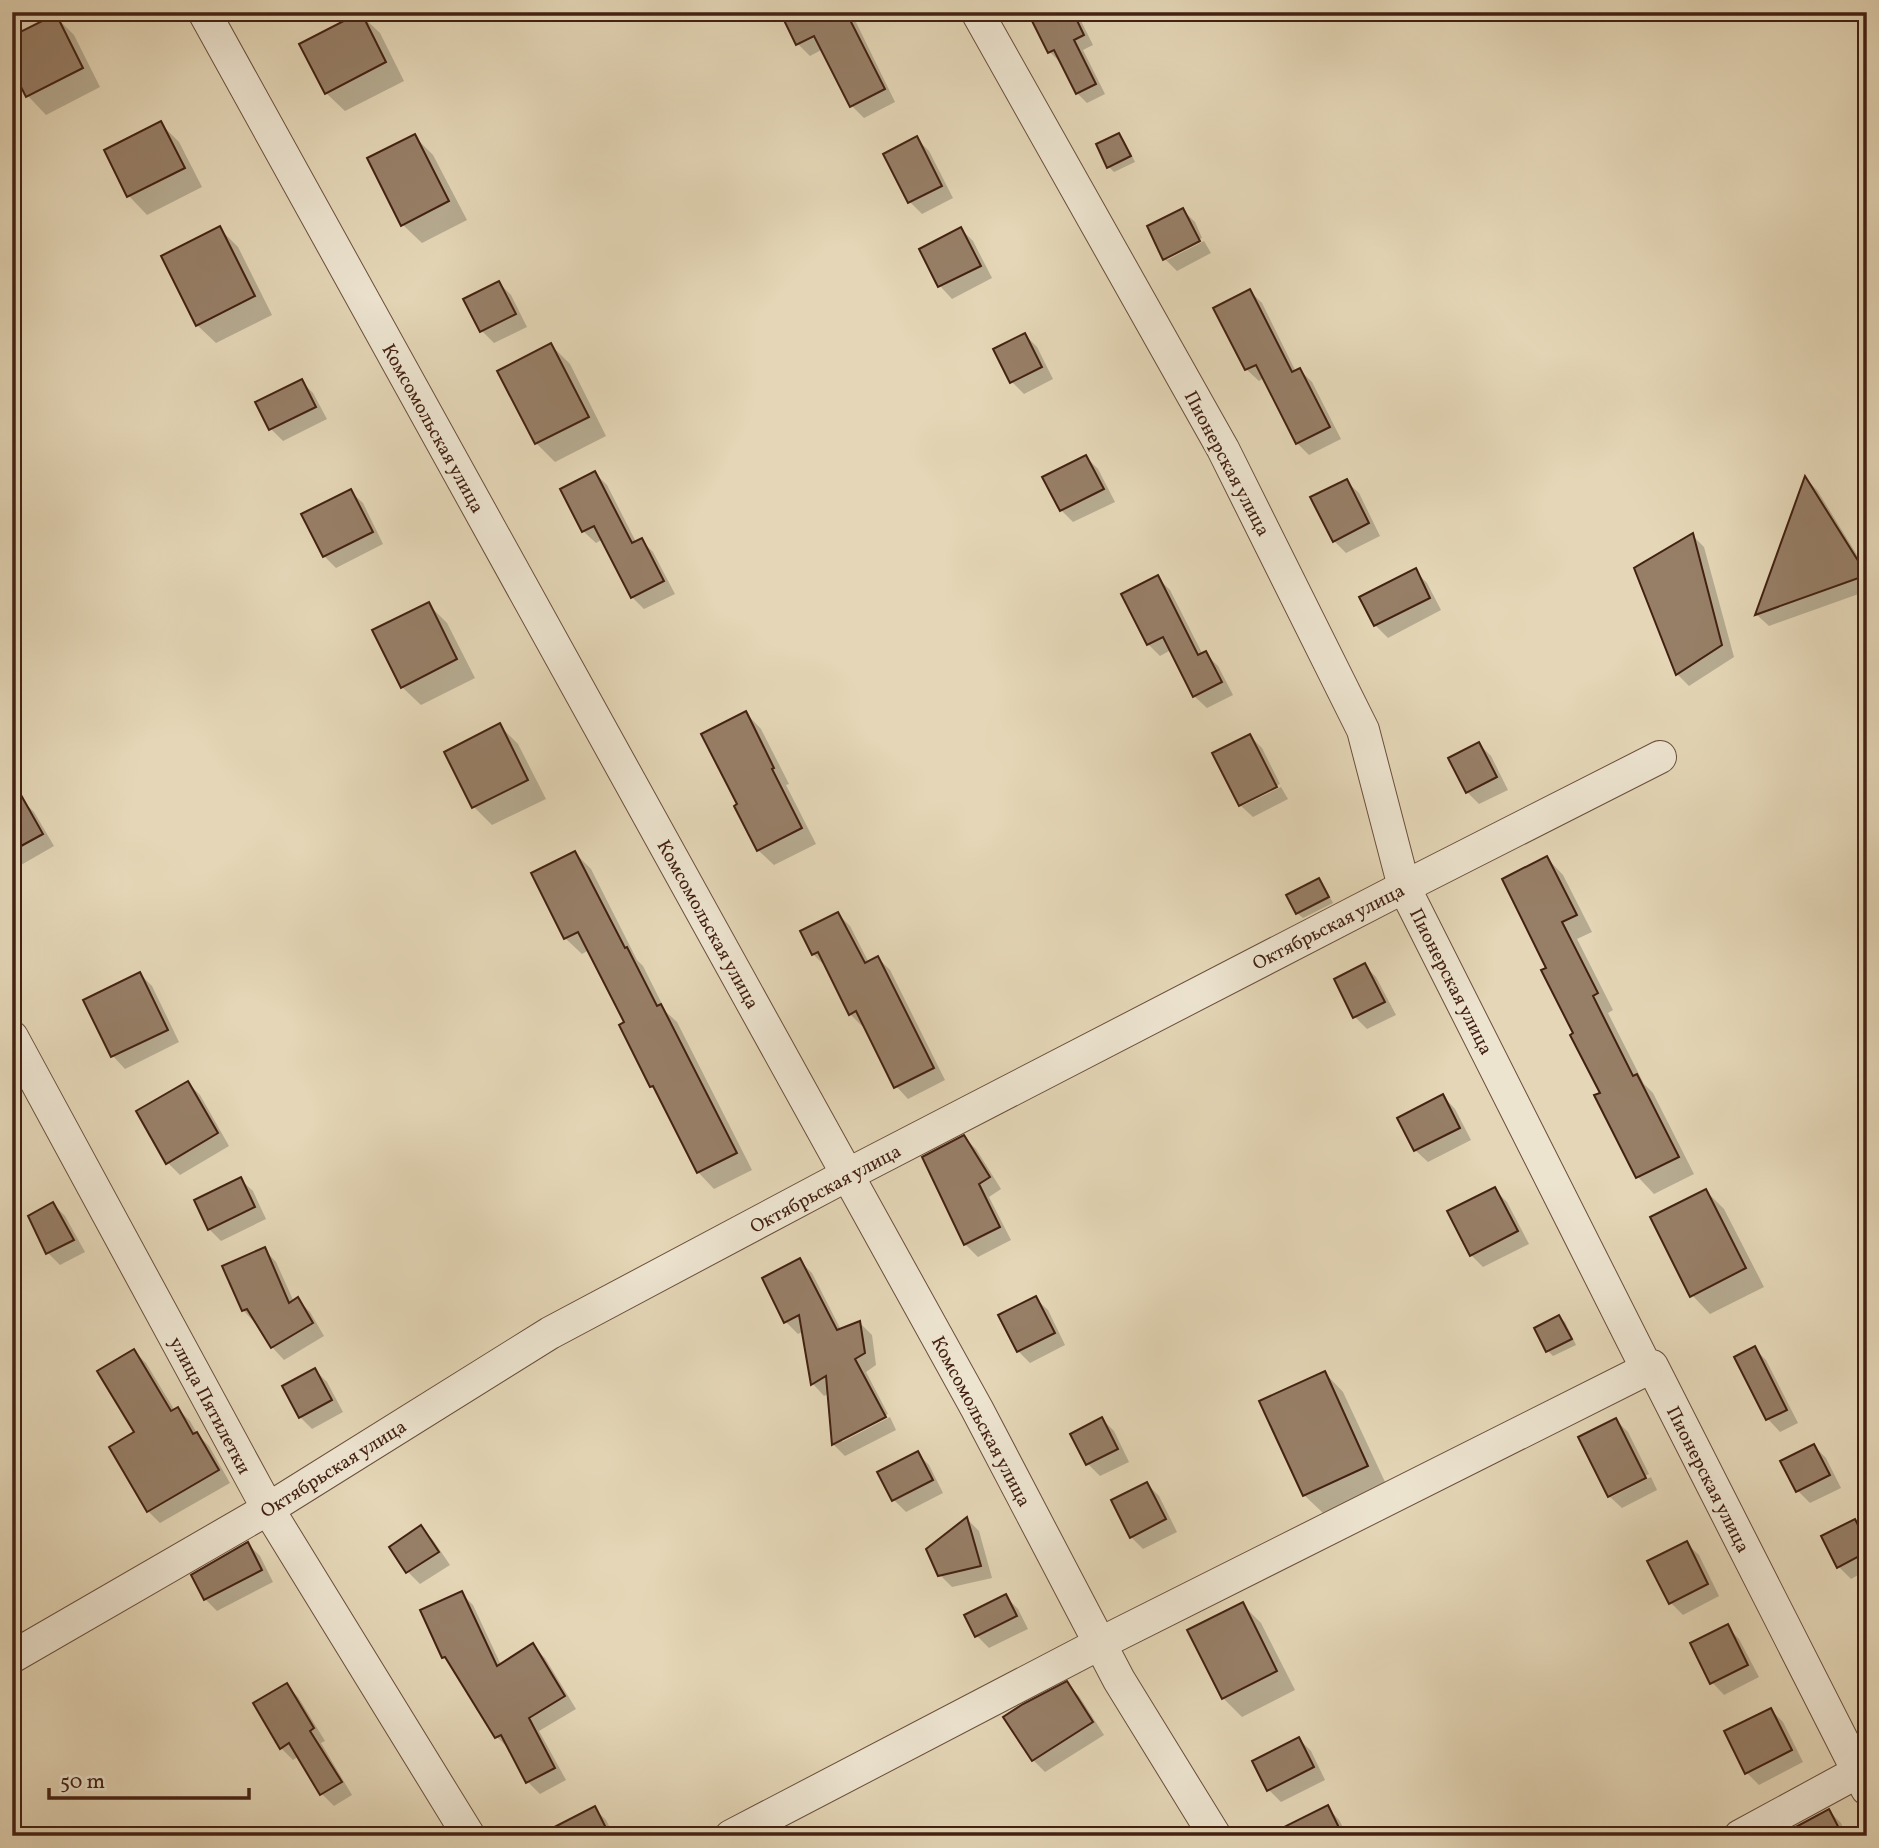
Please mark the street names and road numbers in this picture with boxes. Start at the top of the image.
street label: Комсомольская улица [375,340,490,518]
street label: Пионерская улица [1177,387,1276,541]
street label: Комсомольская улица [650,836,765,1014]
street label: Октябрьская улица [1248,878,1410,977]
street label: Пионерская улица [1402,904,1498,1060]
street label: Октябрьская улица [746,1139,906,1241]
street label: Комсомольская улица [924,1332,1036,1512]
street label: улица Пятилетки [162,1333,256,1479]
street label: Пионерская улица [1659,1402,1755,1558]
street label: Октябрьская улица [256,1414,412,1525]

